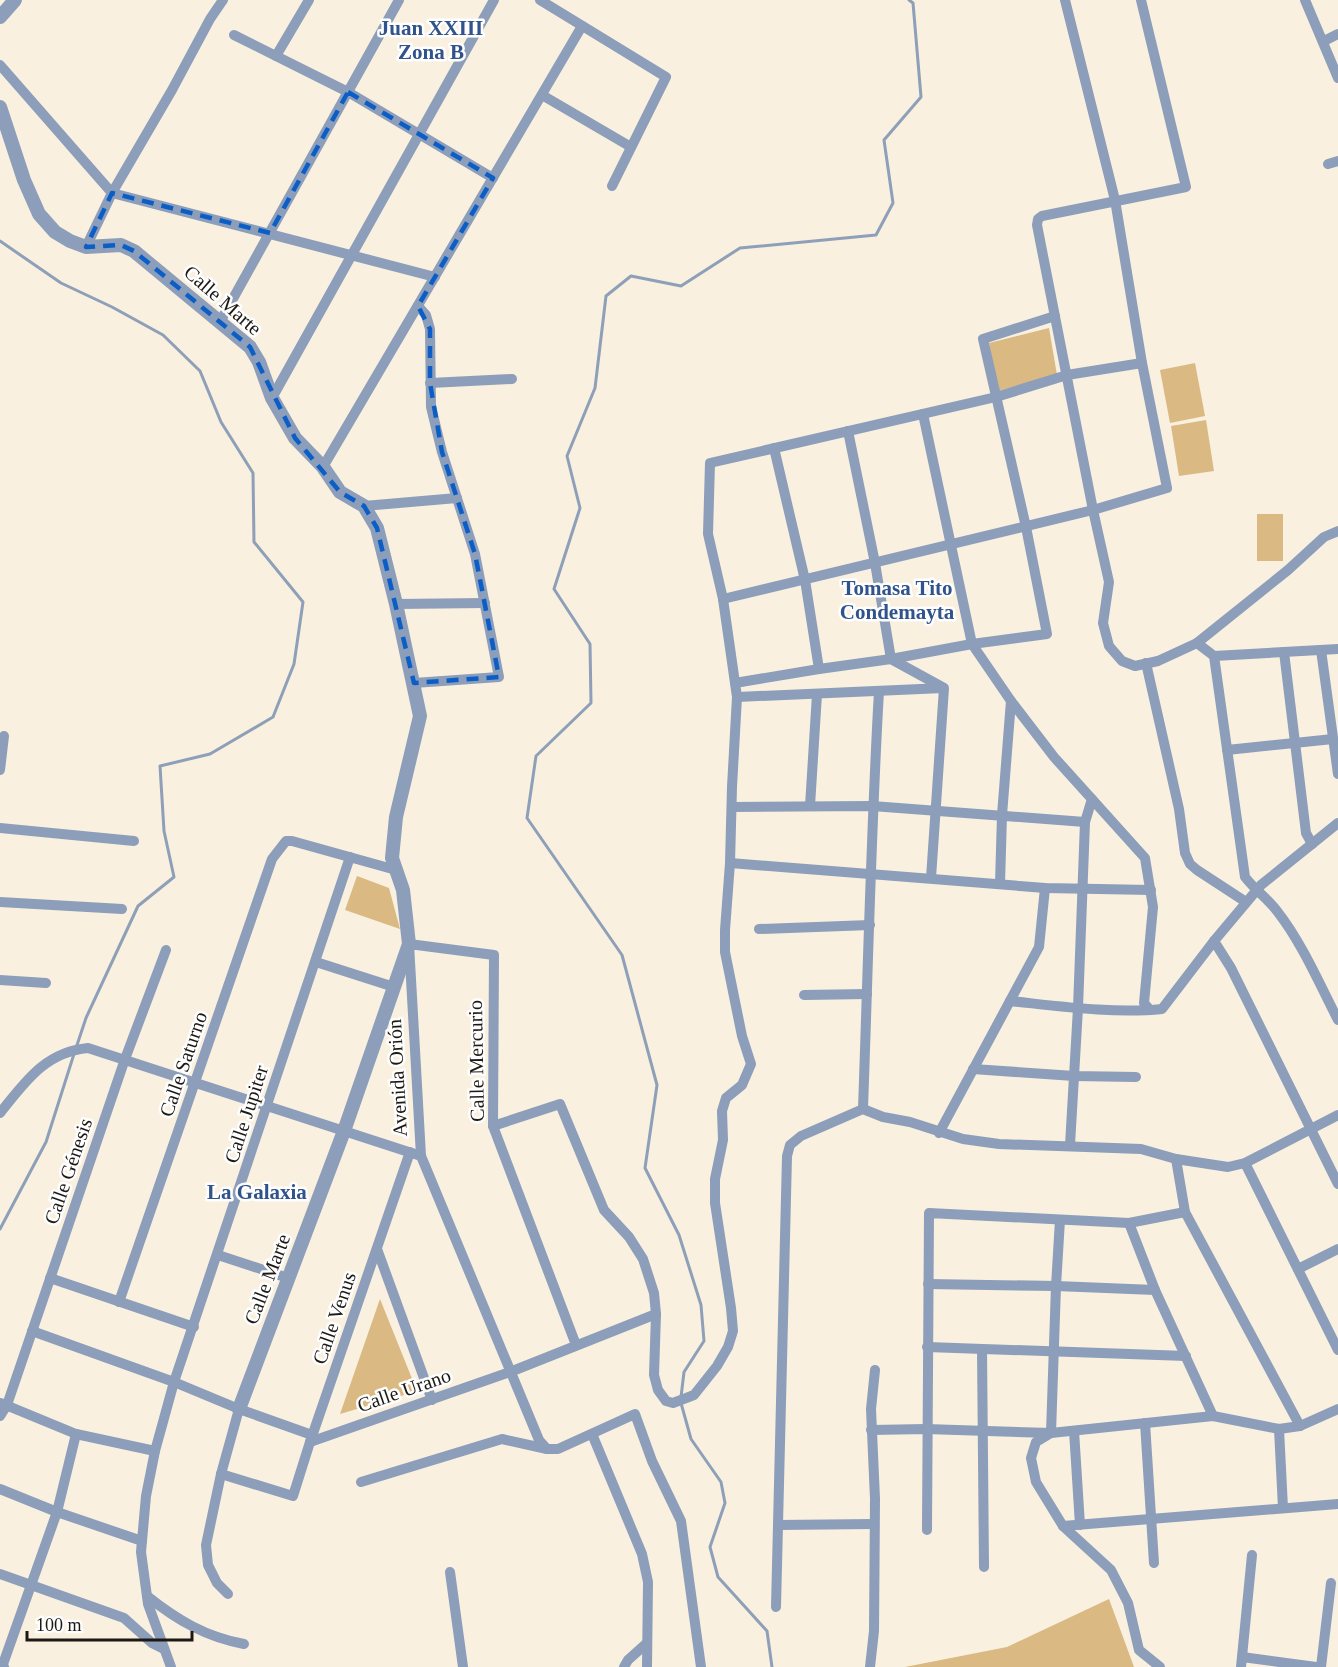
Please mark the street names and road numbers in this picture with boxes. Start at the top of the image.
street label: Calle Marte [180,261,266,340]
street label: Calle Mercurio [464,1000,488,1122]
street label: Calle Saturno [155,1009,211,1119]
street label: Avenida Orión [383,1019,411,1137]
street label: Calle Jupiter [220,1062,273,1166]
street label: Calle Génesis [40,1115,96,1227]
street label: Calle Marte [240,1231,294,1327]
street label: Calle Venus [308,1269,360,1367]
street label: Calle Urano [354,1364,454,1416]

